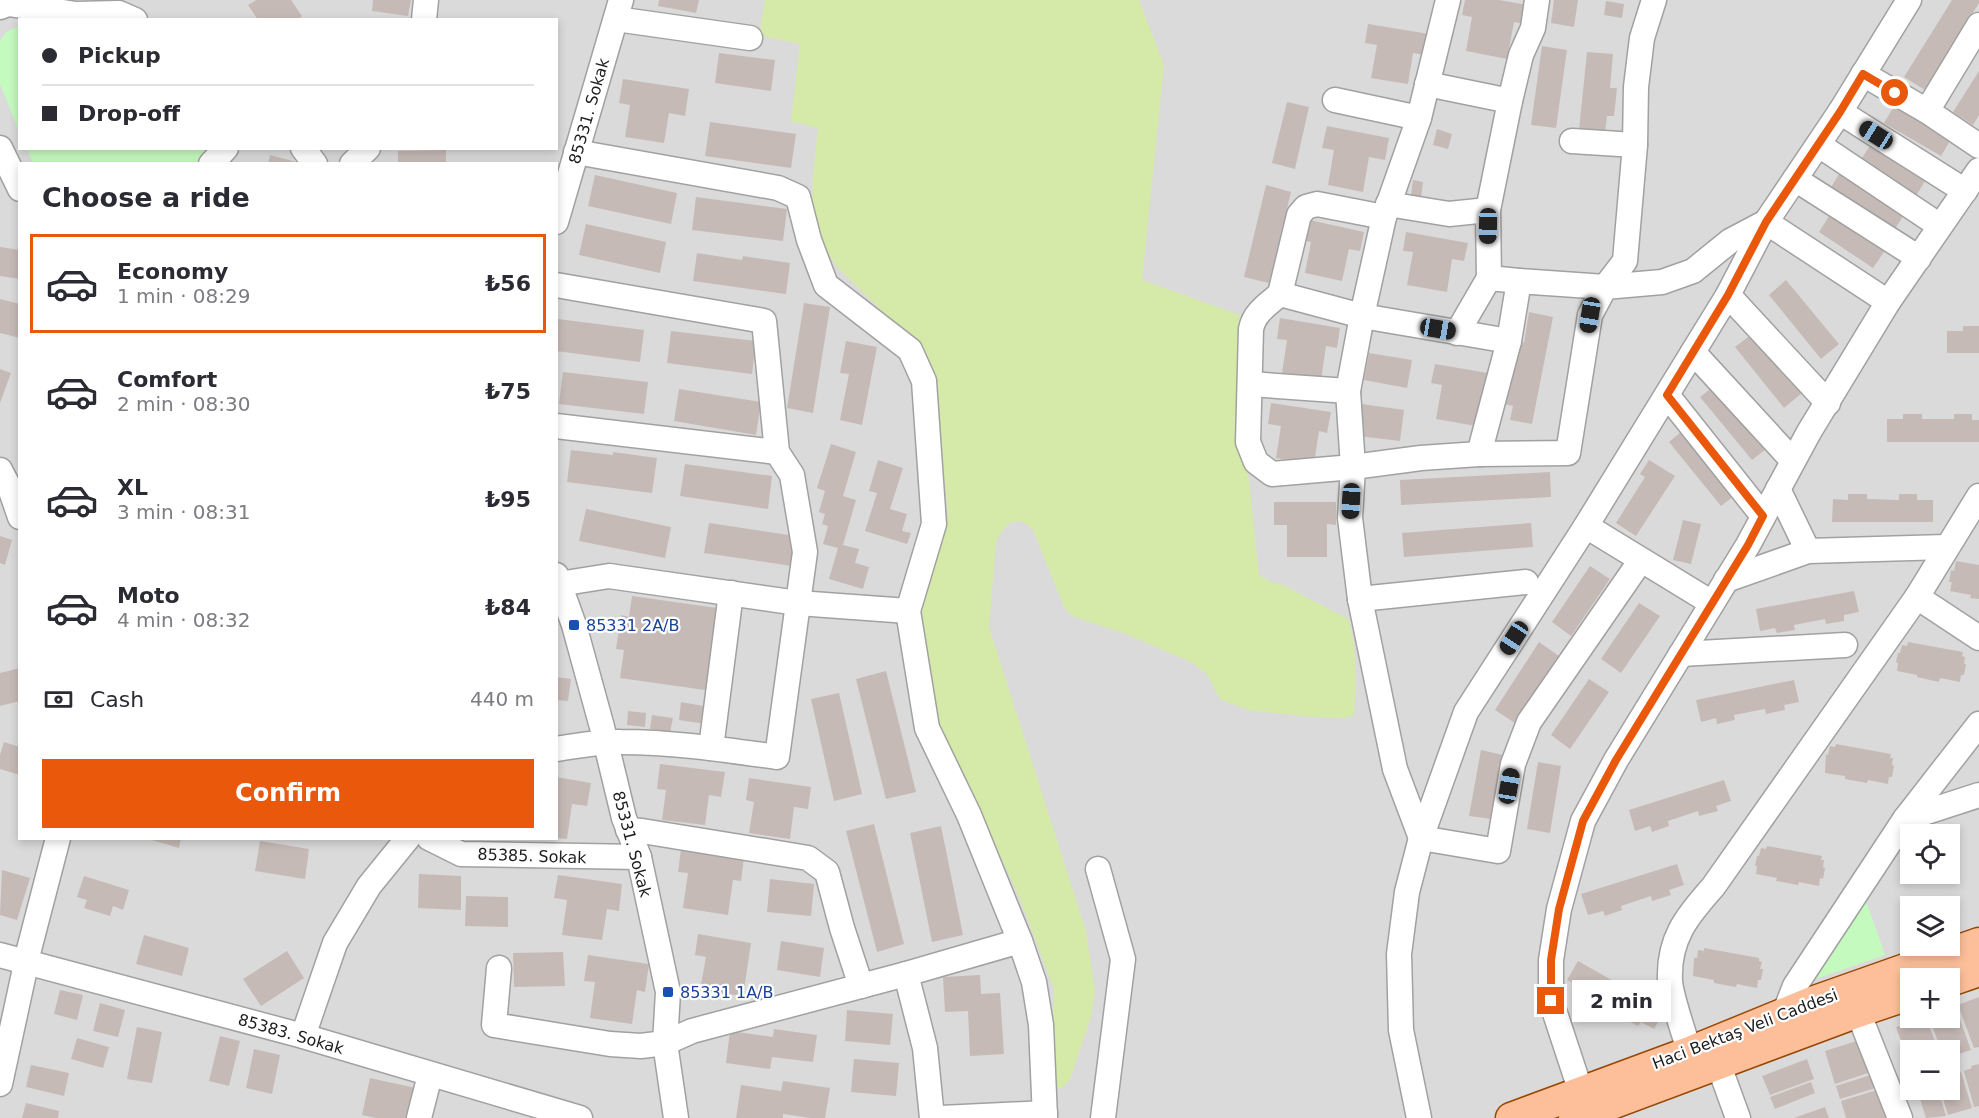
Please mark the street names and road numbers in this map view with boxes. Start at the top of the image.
street label: 85331. Sokak [565,55,613,166]
street label: 85331. Sokak [609,789,655,900]
street label: 85385. Sokak [477,845,588,867]
street label: Haci Bektaş Veli Caddesi [1650,985,1840,1073]
street label: 85383. Sokak [236,1010,347,1058]

